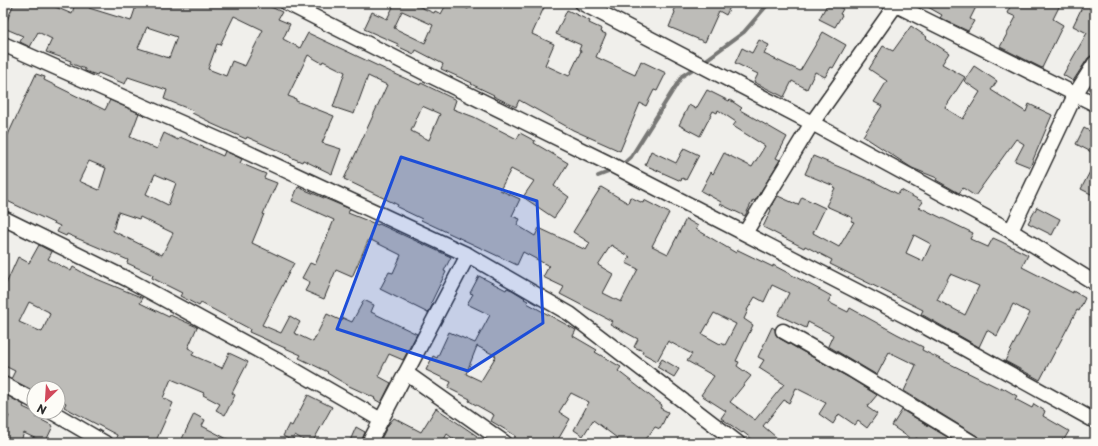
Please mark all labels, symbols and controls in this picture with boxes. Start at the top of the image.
north arrow [26,380,66,420]
text: N [34,400,49,419]

